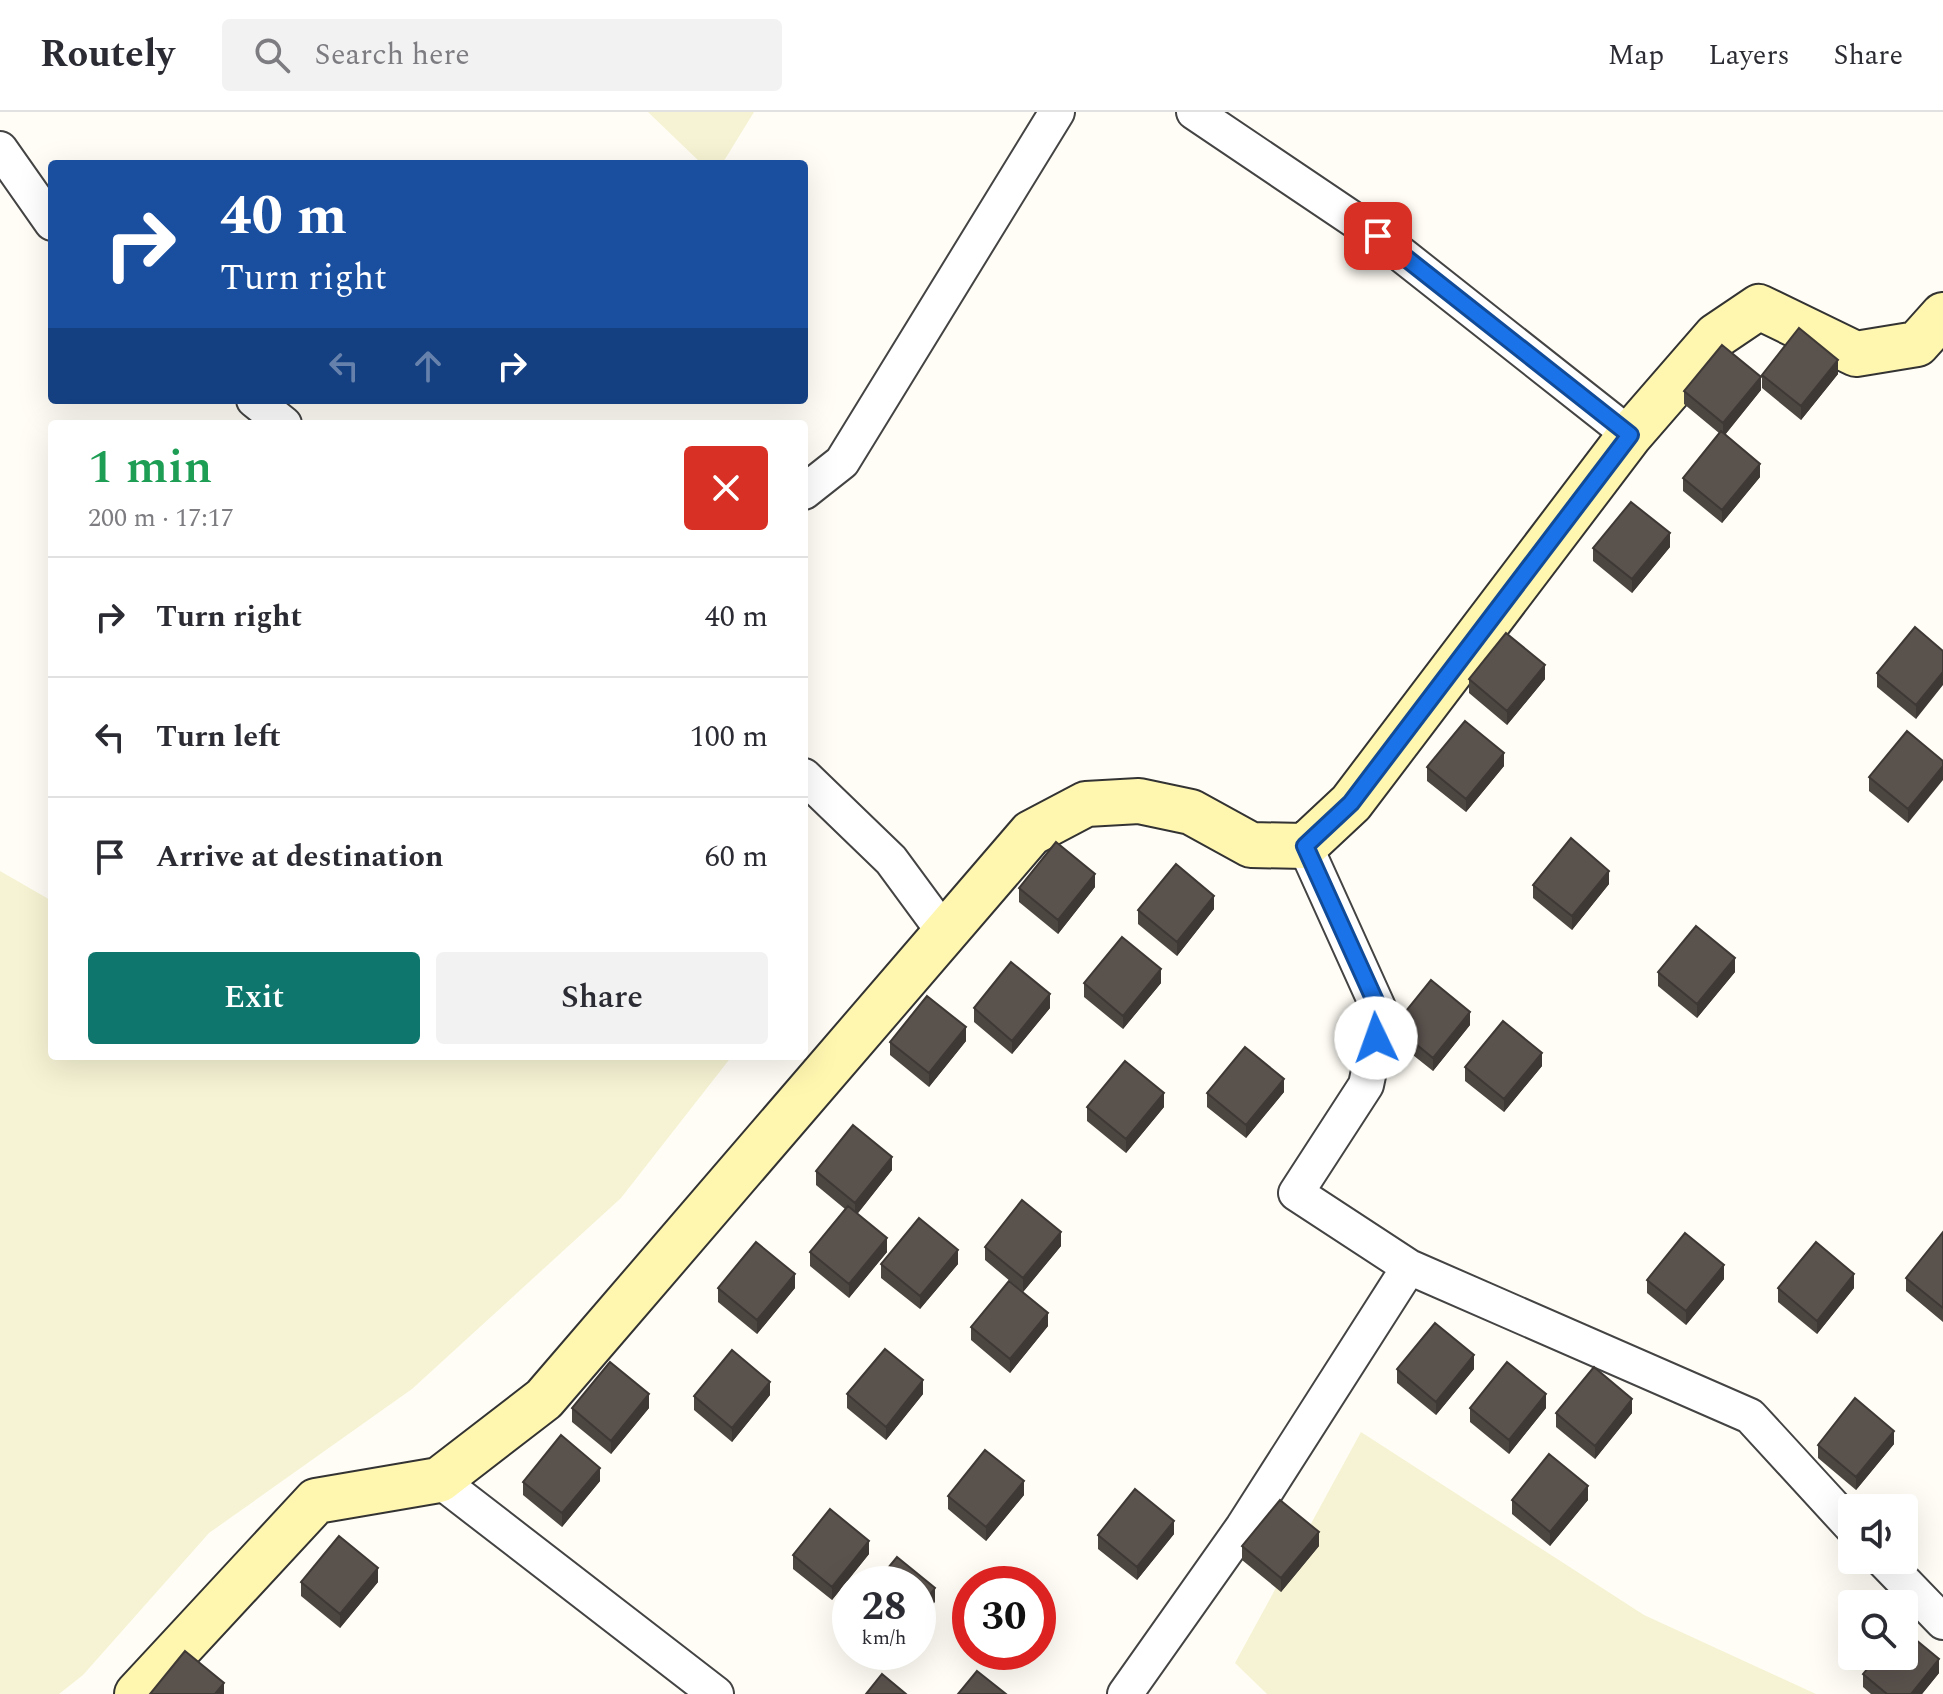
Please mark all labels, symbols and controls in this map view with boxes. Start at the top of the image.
search box [222,19,782,91]
text: Routely [40,26,174,84]
text: Search here [314,32,470,78]
icon: search [250,33,294,77]
text: Map [1608,34,1664,77]
text: Layers [1708,34,1790,77]
text: Share [1834,34,1903,77]
text: 40 m [220,174,347,259]
icon: right [88,192,192,296]
pin [1344,202,1412,270]
icon: arrive [1356,214,1400,258]
text: Turn right [220,251,387,306]
icon: left [322,344,366,388]
icon: ahead [406,344,450,388]
icon: right [490,344,534,388]
text: 1 min [88,431,213,504]
button: close [684,446,768,530]
text: 200 m · 17:17 [88,498,234,538]
text: Turn right [156,594,302,640]
text: 40 m [705,594,768,640]
icon: right [88,595,132,639]
text: Turn left [156,714,281,760]
text: 100 m [690,714,768,760]
icon: left [88,715,132,759]
text: Arrive at destination [156,834,443,880]
text: 60 m [705,834,768,880]
icon: arrive [88,835,132,879]
button: Exit [88,952,420,1044]
button: Share [436,952,768,1044]
position arrow [1334,996,1418,1080]
map controls [1838,1494,1918,1670]
button: sound [1838,1494,1918,1574]
speed limit sign: 30 [952,1566,1056,1670]
text: 28 [862,1577,906,1638]
button: search [1838,1590,1918,1670]
text: km/h [862,1623,907,1653]

